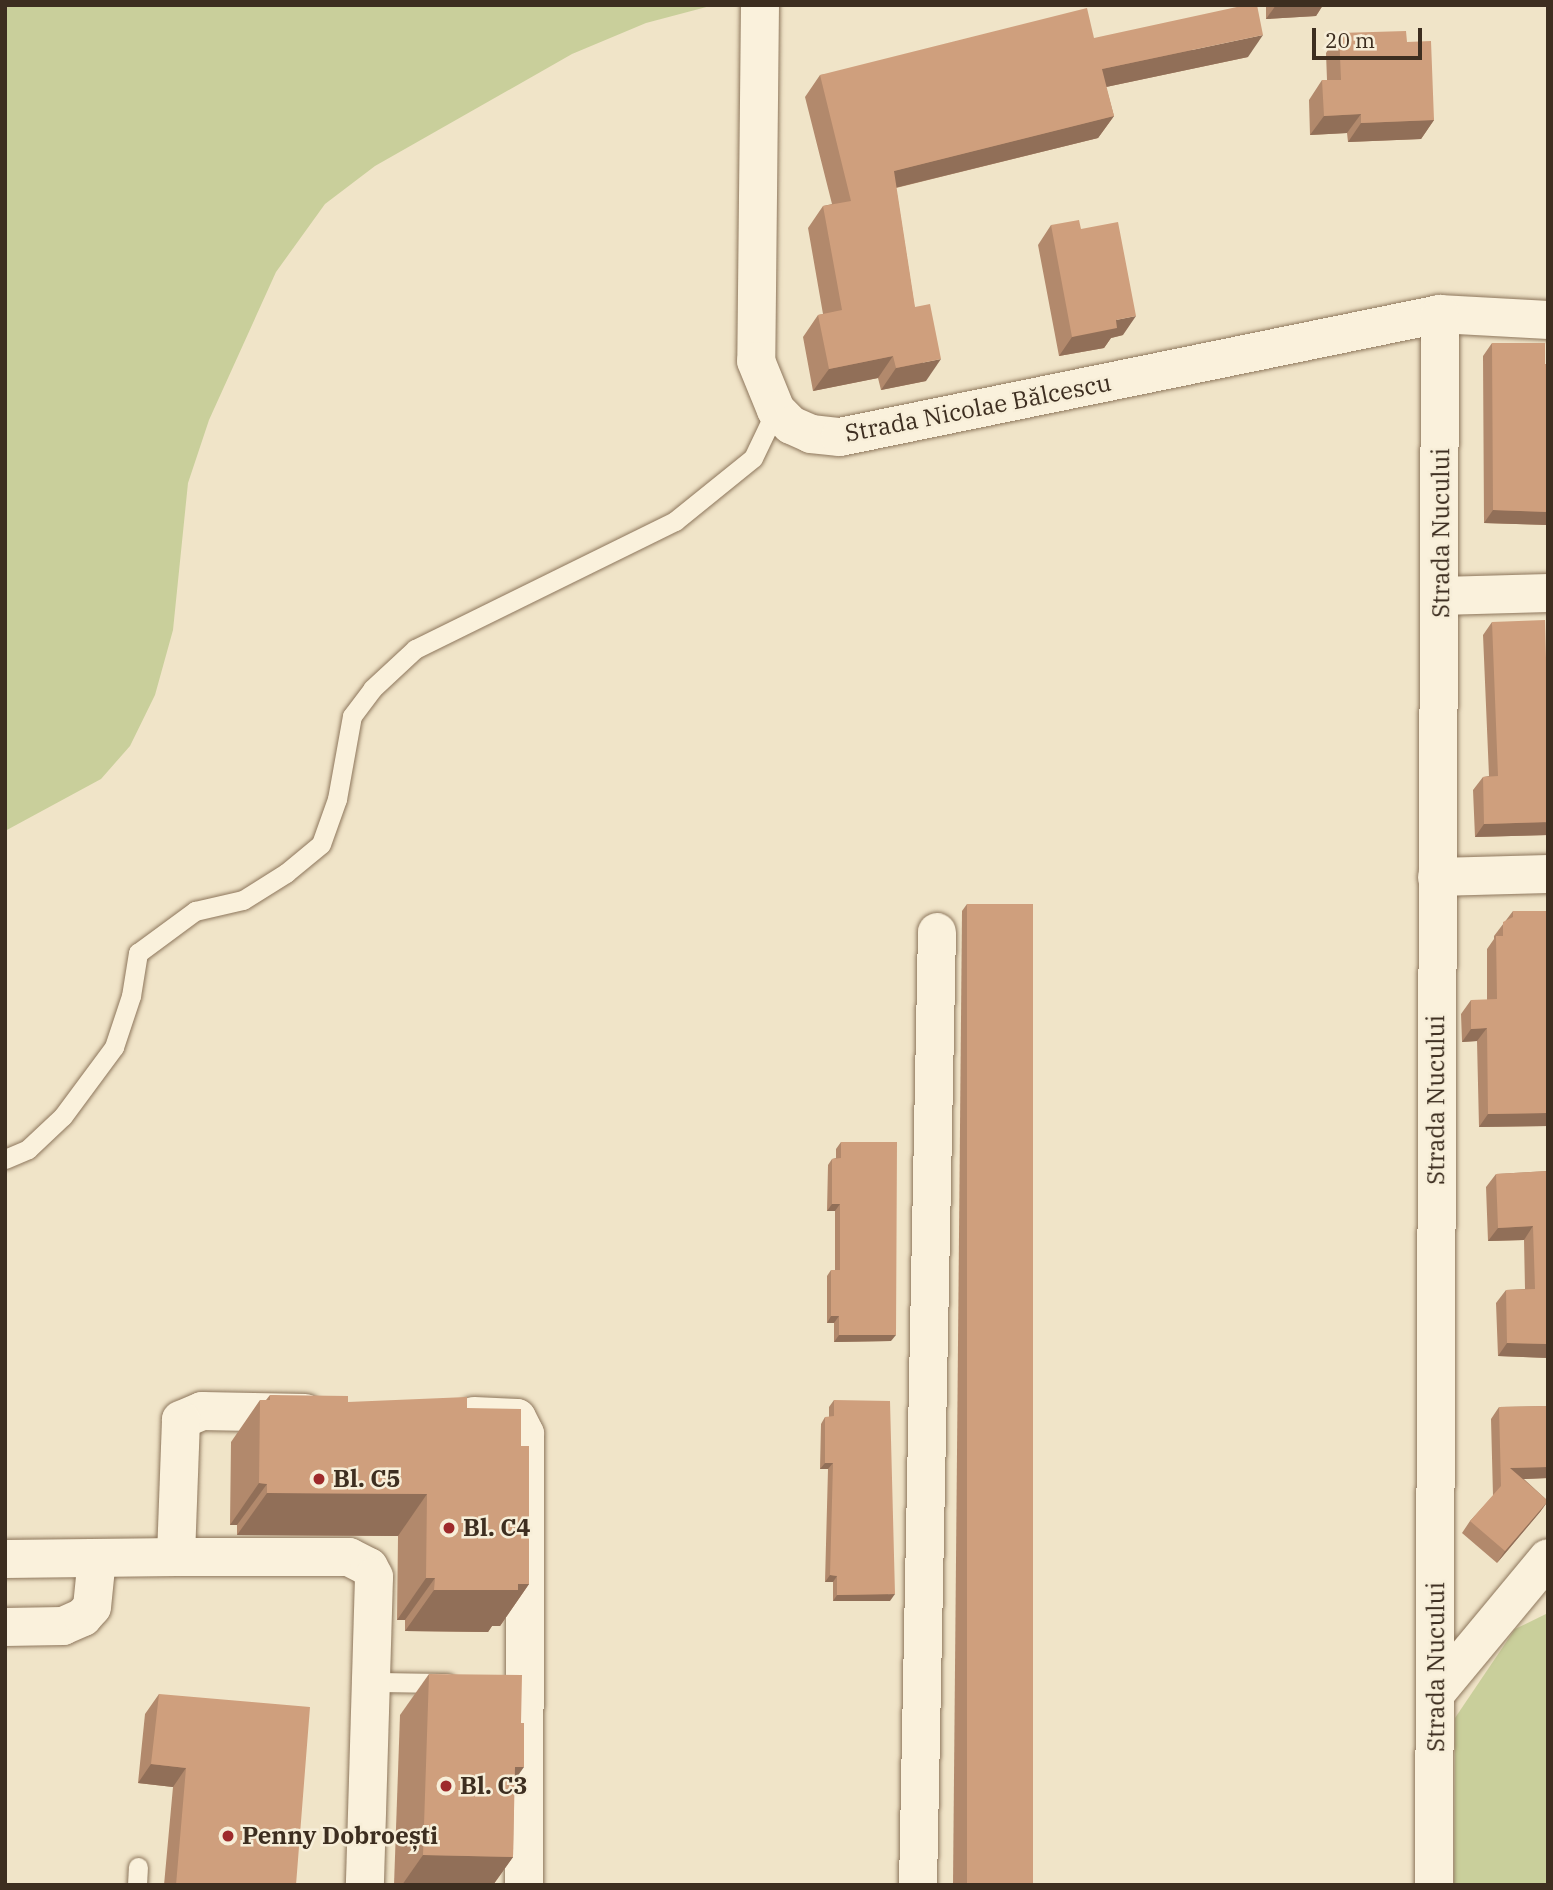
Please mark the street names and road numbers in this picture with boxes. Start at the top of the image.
street label: Strada Nicolae Bălcescu [842,368,1114,448]
street label: Strada Nucului [1427,448,1455,618]
street label: Strada Nucului [1422,1015,1450,1185]
street label: Strada Nucului [1422,1582,1450,1752]

